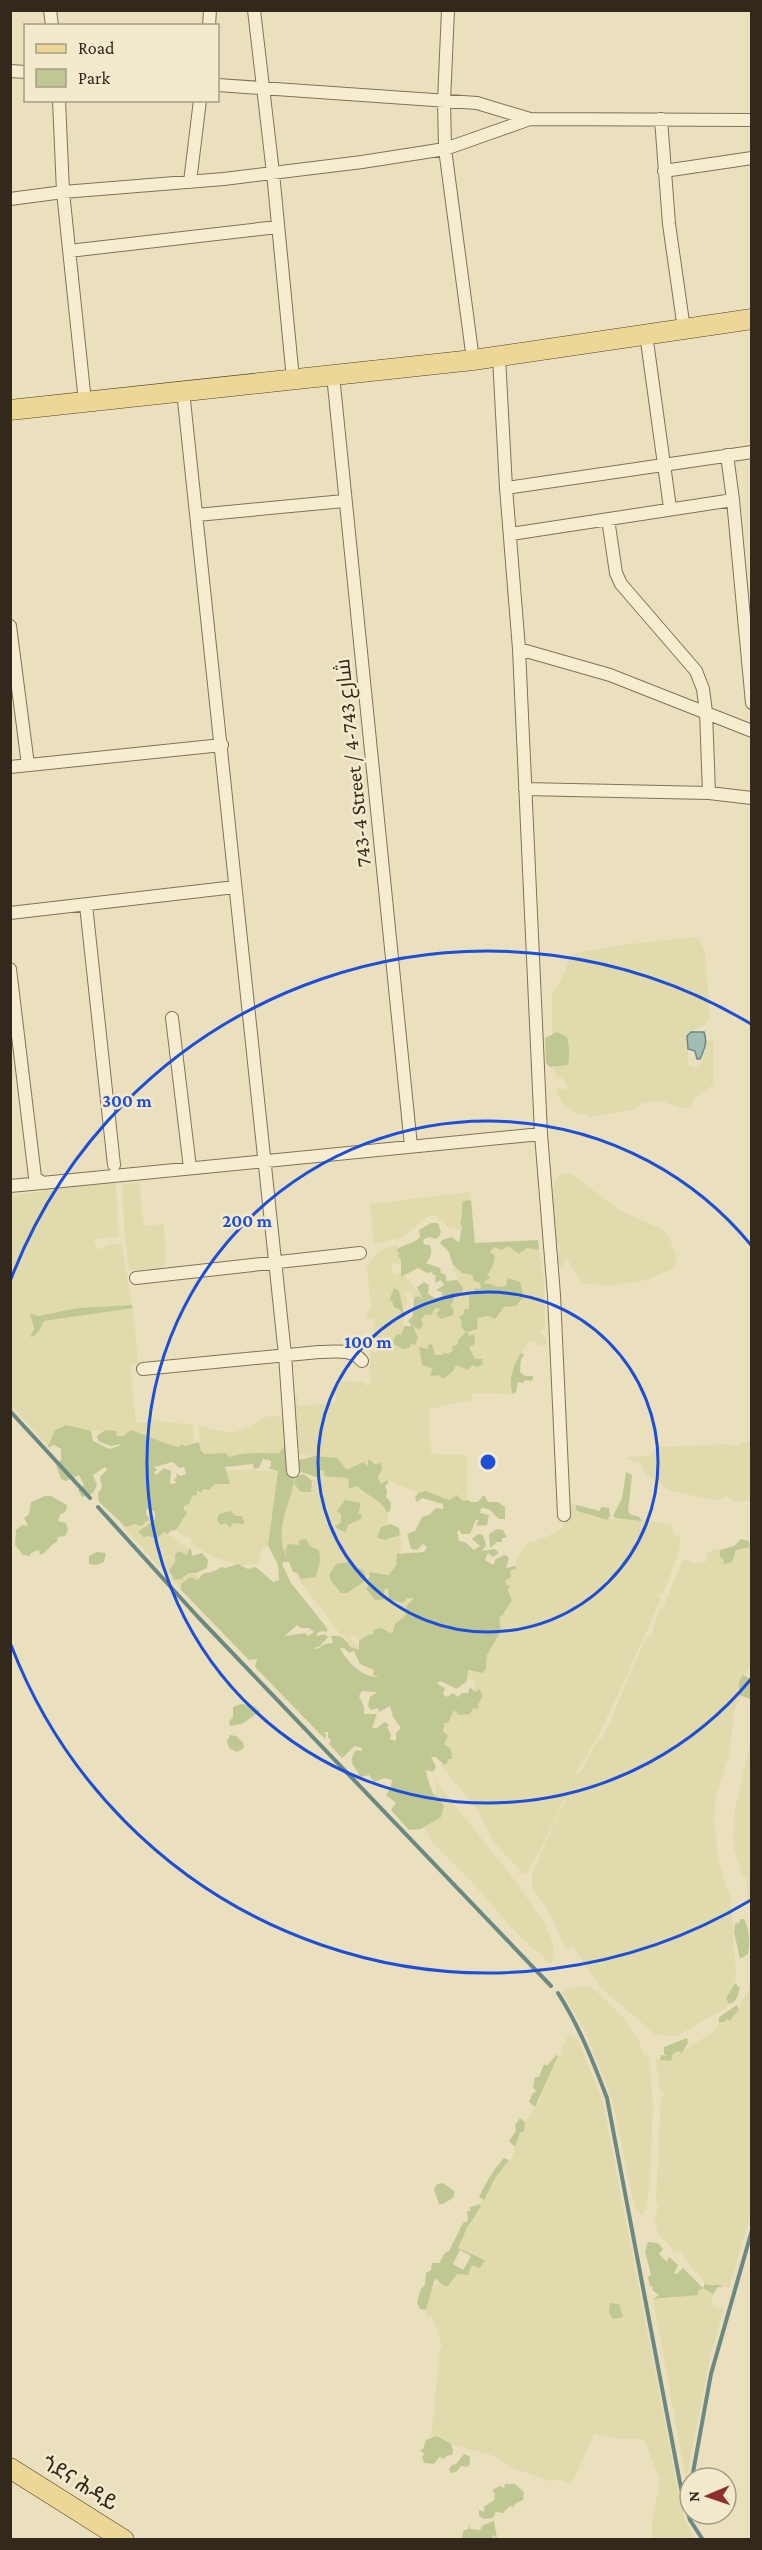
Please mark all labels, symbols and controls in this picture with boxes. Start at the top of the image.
legend [24,24,219,102]
text: Road [78,38,115,58]
text: Park [78,68,110,88]
street label: 743-4 Street / شارع 743-4 [330,658,378,868]
text: 300 m [102,1091,152,1111]
text: 200 m [222,1211,273,1231]
text: 100 m [344,1332,392,1352]
centre of rings [478,1452,498,1472]
street label: ጎደና ሕዳይ [38,2450,122,2516]
north arrow [678,2466,738,2526]
text: N [685,2491,702,2502]

